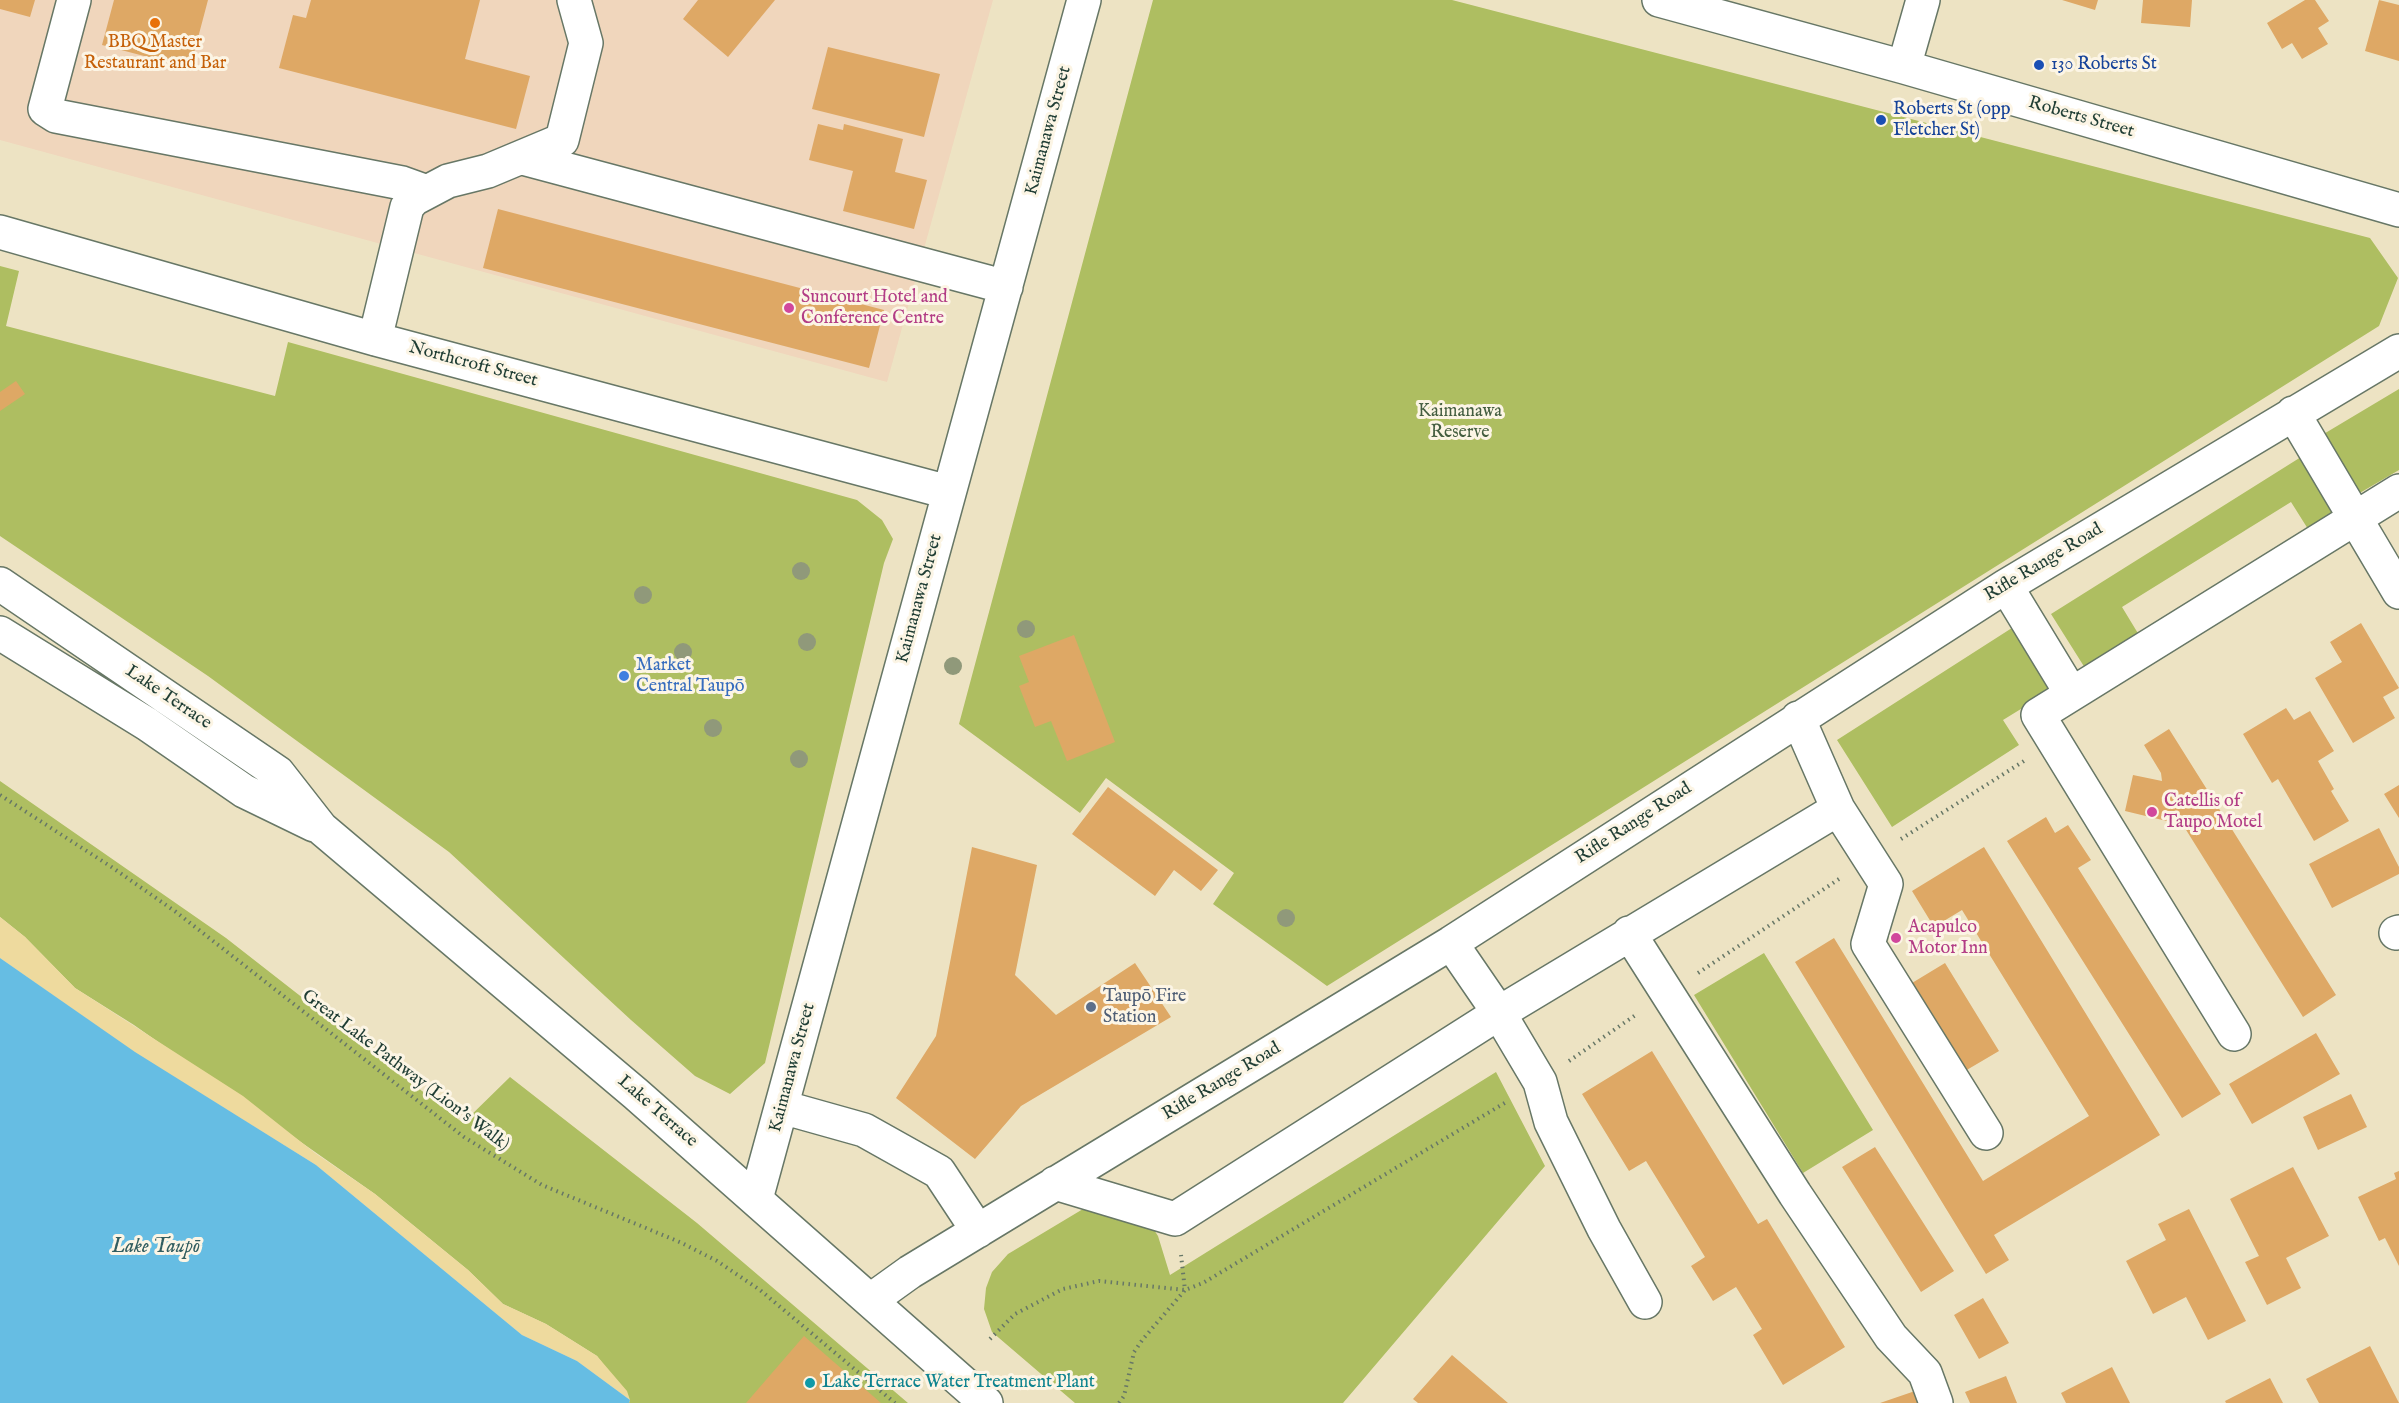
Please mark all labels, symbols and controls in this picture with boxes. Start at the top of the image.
marker: BBQ Master Restaurant and Bar [148,16,162,30]
place label: BBQ Master Restaurant and Bar [84,32,226,74]
place label: 130 Roberts St [2051,54,2157,76]
marker: 130 Roberts St [2032,58,2046,72]
street label: Kaimanawa Street [1021,64,1077,198]
street label: Roberts Street [2026,93,2136,143]
place label: Roberts St (opp Fletcher St) [1893,99,2010,142]
marker: Roberts St (opp Fletcher St) [1874,113,1888,127]
place label: Suncourt Hotel and Conference Centre [801,287,948,330]
marker: Suncourt Hotel and Conference Centre [782,301,796,315]
street label: Northcroft Street [406,337,540,393]
park label: Kaimanawa Reserve [1418,401,1502,444]
street label: Rifle Range Road [1981,519,2107,607]
street label: Kaimanawa Street [892,532,948,666]
place label: Market Central Taupō [636,655,744,698]
street label: Lake Terrace [121,661,215,735]
marker: Market Central Taupō [617,669,631,683]
street label: Rifle Range Road [1572,778,1696,870]
place label: Catellis of Taupo Motel [2164,791,2262,834]
marker: Catellis of Taupo Motel [2145,805,2159,819]
place label: Acapulco Motor Inn [1908,917,1988,960]
marker: Acapulco Motor Inn [1889,931,1903,945]
street label: Great Lake Pathway (Lion's Walk) [297,986,513,1156]
place label: Taupō Fire Station [1103,986,1186,1028]
marker: Taupō Fire Station [1084,1000,1098,1014]
street label: Kaimanawa Street [765,1001,821,1135]
street label: Rifle Range Road [1159,1038,1285,1126]
street label: Lake Terrace [613,1071,701,1153]
water label: Lake Taupō [112,1236,200,1260]
place label: Lake Terrace Water Treatment Plant [822,1372,1095,1394]
marker: Lake Terrace Water Treatment Plant [803,1376,817,1390]

